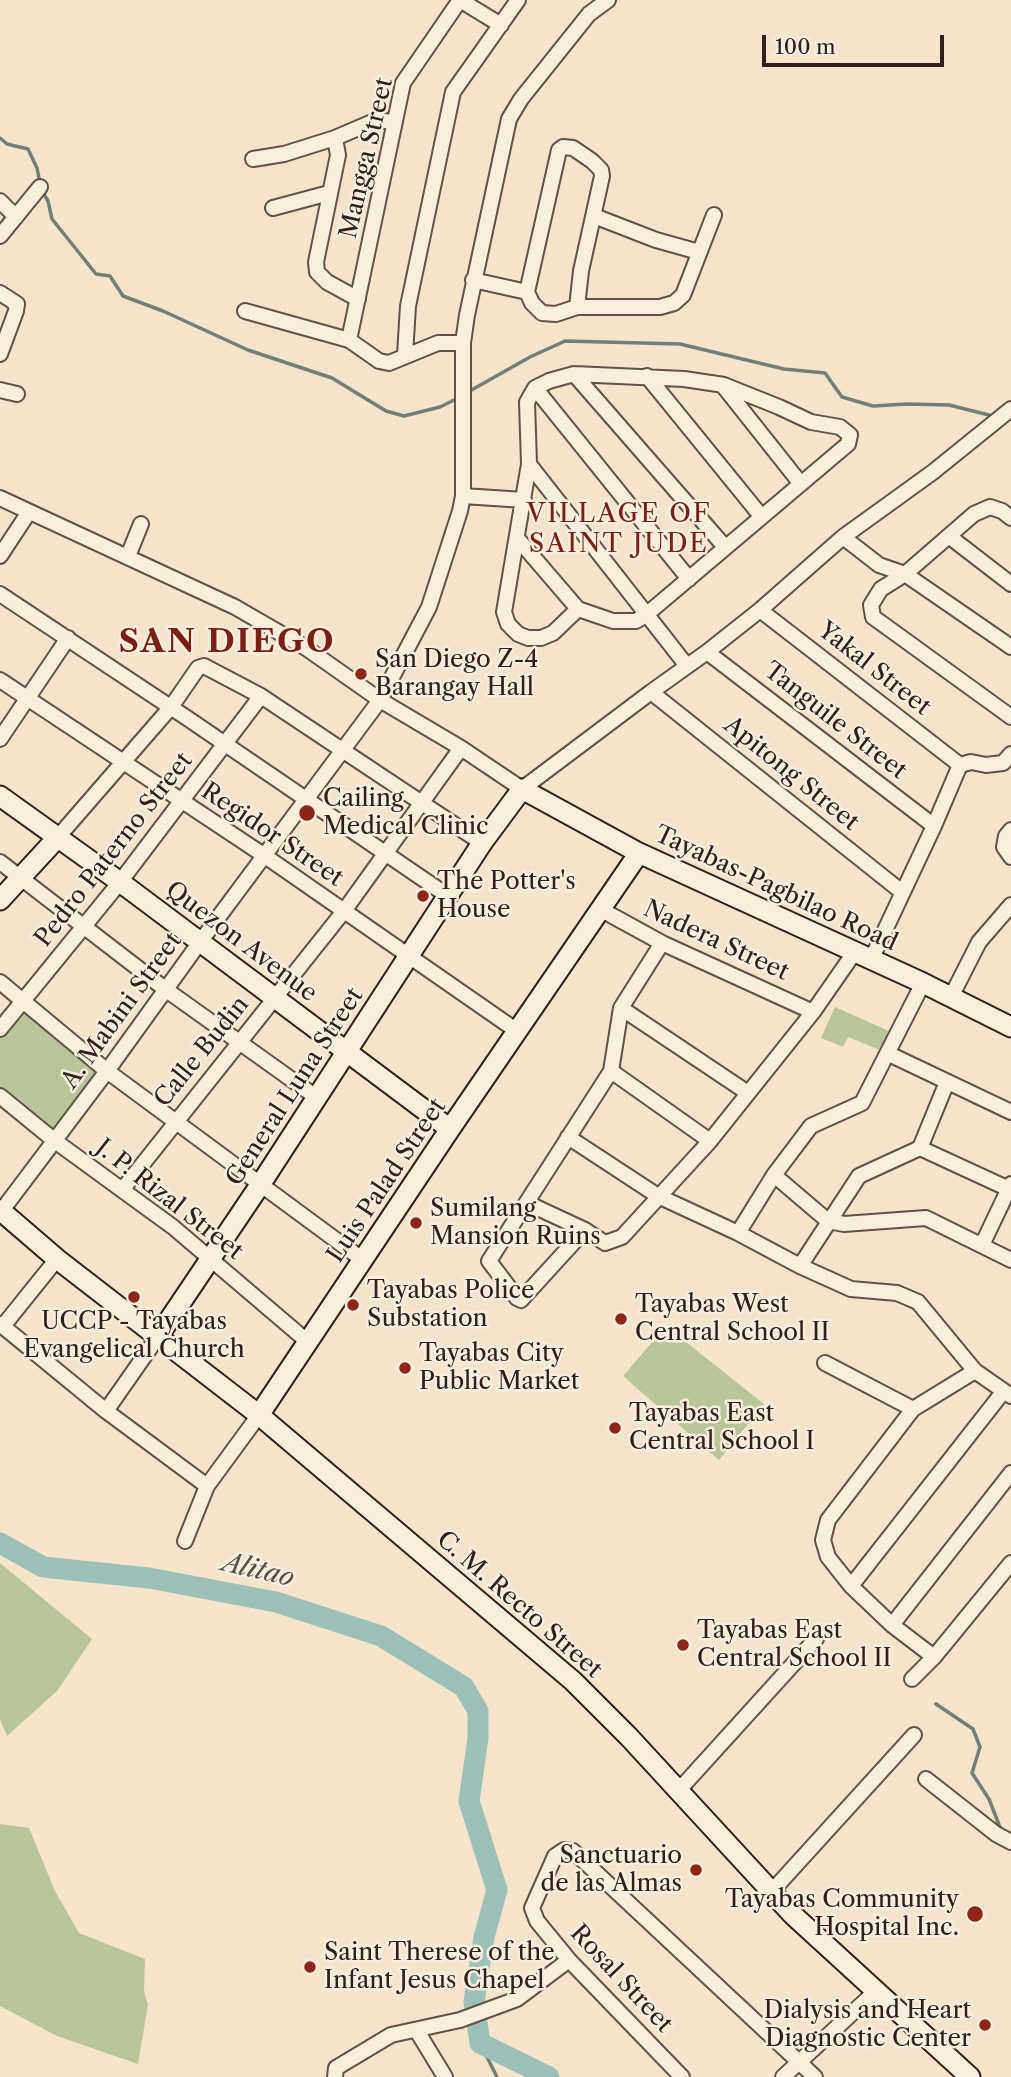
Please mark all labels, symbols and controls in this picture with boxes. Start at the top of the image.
scale bar [766,21,948,65]
text: 100 m [775,34,836,59]
street label: Mangga Street [335,75,399,241]
district label: VILLAGE OF SAINT JUDE [528,498,710,560]
street label: Yakal Street [812,616,936,722]
district label: SAN DIEGO [120,624,334,662]
place label: San Diego Z-4 Barangay Hall [375,646,538,702]
street label: Tanguile Street [758,656,912,786]
marker: San Diego Z-4 Barangay Hall [353,666,369,682]
street label: Apitong Street [718,711,864,837]
street label: Pedro Paterno Street [29,747,199,953]
street label: Regidor Street [196,777,348,893]
place label: Cailing Medical Clinic [323,785,489,841]
marker: Cailing Medical Clinic [297,803,317,823]
street label: Tayabas-Pagbilao Road [650,820,902,958]
place label: The Potter's House [437,868,576,924]
street label: Quezon Avenue [160,876,322,1008]
marker: The Potter's House [415,888,431,904]
street label: Nadera Street [639,895,793,987]
street label: A. Mabini Street [56,927,188,1095]
street label: General Luna Street [220,983,370,1191]
street label: Calle Budin [149,991,255,1113]
street label: Luis Palad Street [321,1094,453,1268]
street label: J. P. Rizal Street [90,1134,248,1266]
place label: Sumilang Mansion Ruins [430,1195,601,1251]
marker: Sumilang Mansion Ruins [408,1215,424,1231]
place label: Tayabas Police Substation [367,1277,535,1333]
marker: UCCP - Tayabas Evangelical Church [126,1289,142,1305]
place label: Tayabas West Central School II [635,1291,830,1347]
marker: Tayabas Police Substation [345,1297,361,1313]
place label: UCCP - Tayabas Evangelical Church [23,1308,245,1364]
marker: Tayabas West Central School II [613,1311,629,1327]
place label: Tayabas City Public Market [419,1340,579,1396]
marker: Tayabas City Public Market [397,1360,413,1376]
place label: Tayabas East Central School I [629,1400,815,1456]
marker: Tayabas East Central School I [607,1420,623,1436]
street label: C. M. Recto Street [431,1526,607,1684]
water label: Alitao [219,1548,297,1594]
place label: Tayabas East Central School II [697,1617,892,1673]
marker: Tayabas East Central School II [675,1637,691,1653]
place label: Sanctuario de las Almas [541,1842,682,1898]
marker: Sanctuario de las Almas [688,1862,704,1878]
place label: Tayabas Community Hospital Inc. [725,1886,959,1942]
marker: Tayabas Community Hospital Inc. [965,1904,985,1924]
street label: Rosal Street [564,1919,678,2039]
place label: Saint Therese of the Infant Jesus Chapel [324,1939,555,1995]
marker: Saint Therese of the Infant Jesus Chapel [302,1959,318,1975]
place label: Dialysis and Heart Diagnostic Center [764,1997,971,2053]
marker: Dialysis and Heart Diagnostic Center [977,2017,993,2033]

